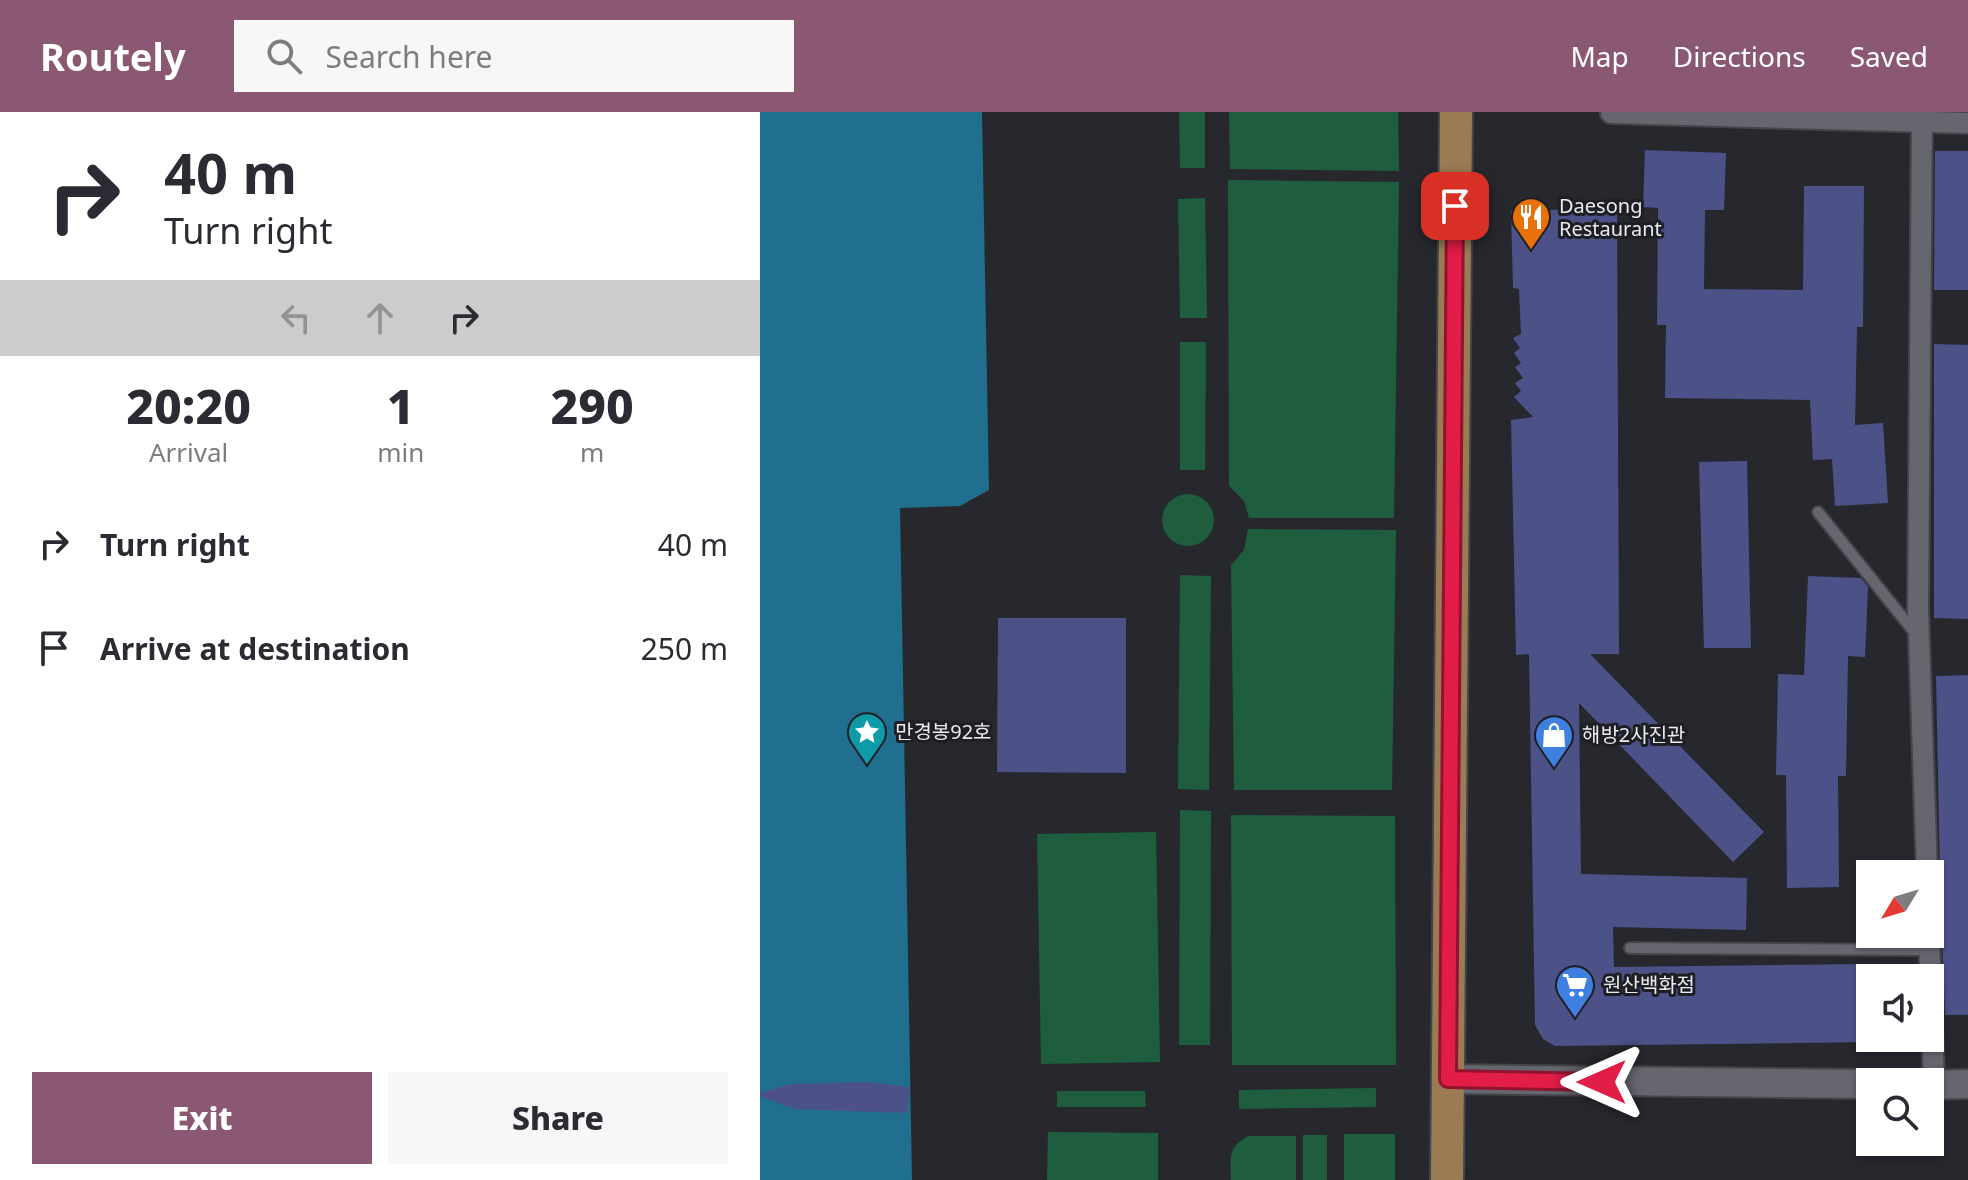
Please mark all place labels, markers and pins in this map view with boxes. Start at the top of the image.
pin [1421,172,1489,240]
place label: Daesong Restaurant [1559,192,1662,242]
restaurant icon: Daesong Restaurant [1510,196,1552,251]
place icon: 만경봉92호 [846,711,888,766]
shop icon: 해방2사진관 [1533,714,1575,769]
place label: 만경봉92호 [895,718,991,745]
place label: 해방2사진관 [1582,721,1685,748]
supermarket icon: 원산백화점 [1554,964,1596,1019]
place label: 원산백화점 [1603,971,1695,998]

